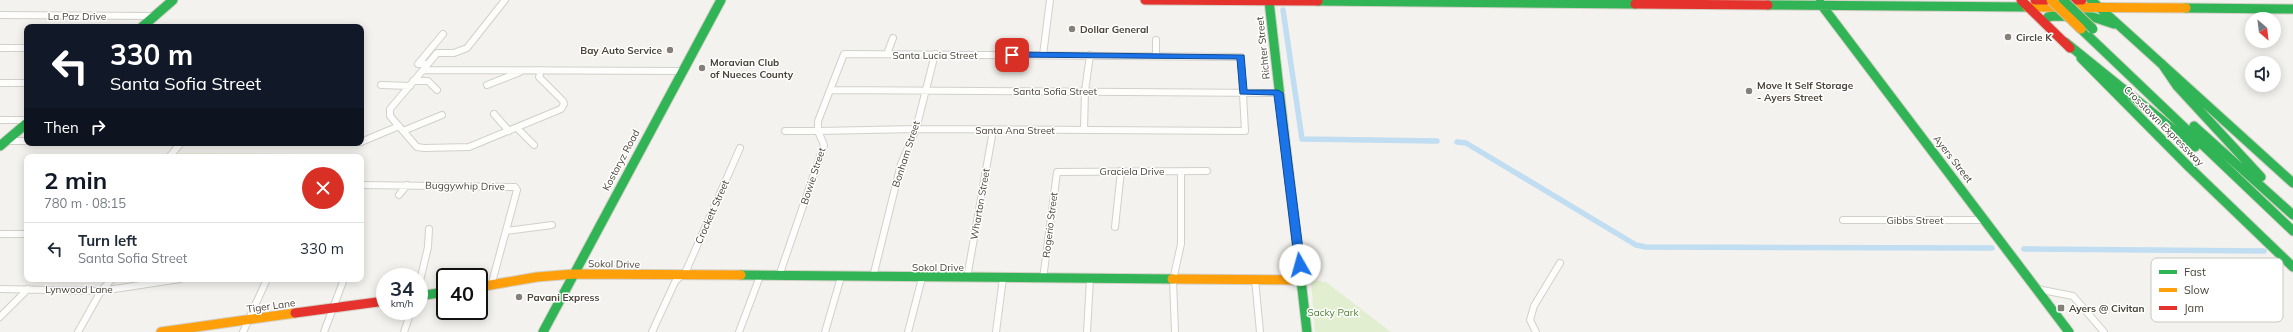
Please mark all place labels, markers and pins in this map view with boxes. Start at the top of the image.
place label: Dollar General [1080,23,1149,36]
marker: Dollar General [1067,24,1077,34]
place label: Circle K [2016,31,2052,44]
marker: Circle K [2003,32,2013,42]
pin [995,38,1029,72]
place label: Bay Auto Service [580,44,663,57]
marker: Bay Auto Service [665,45,675,55]
place label: Moravian Club of Nueces County [710,56,794,81]
marker: Moravian Club of Nueces County [697,63,707,73]
place label: Move It Self Storage - Ayers Street [1757,79,1854,104]
marker: Move It Self Storage - Ayers Street [1744,86,1754,96]
place label: Pavani Express [527,291,600,304]
marker: Pavani Express [514,292,524,302]
place label: Ayers @ Civitan [2069,302,2145,315]
marker: Ayers @ Civitan [2056,303,2066,313]

